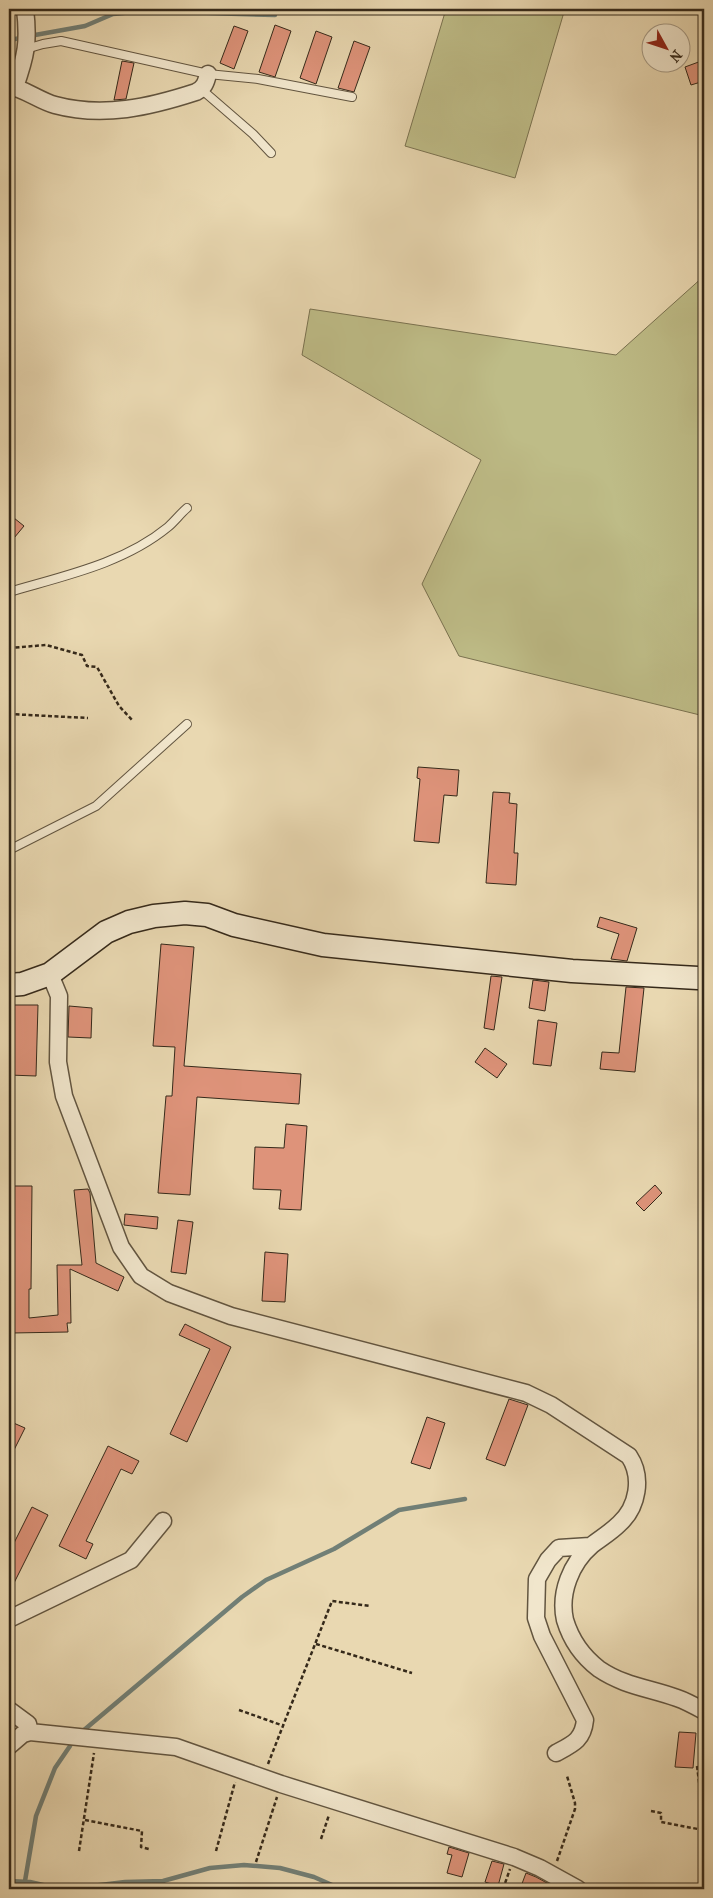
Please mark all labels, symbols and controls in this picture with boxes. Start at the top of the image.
north arrow [640,22,690,72]
text: N [665,47,686,66]

